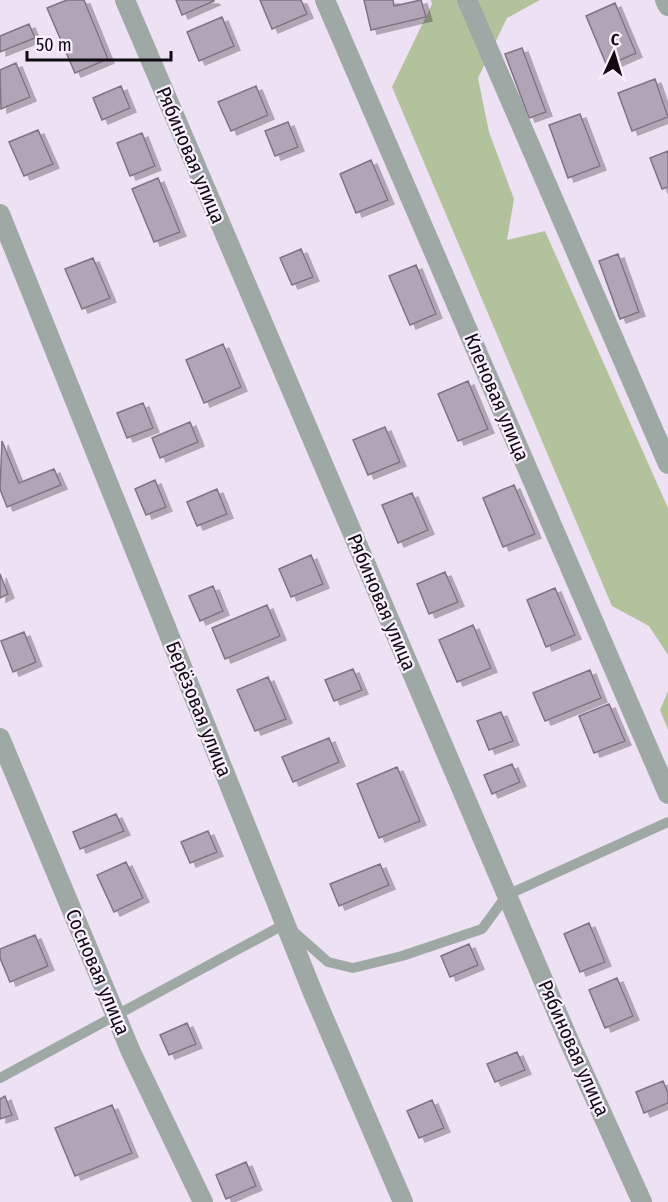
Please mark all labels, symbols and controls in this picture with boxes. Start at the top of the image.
scale bar [27,24,171,62]
north arrow [584,24,644,84]
text: С [610,30,620,49]
text: 50 m [36,34,72,56]
street label: Рябиновая улица [151,83,231,227]
street label: Кленовая улица [459,330,535,464]
street label: Рябиновая улица [342,530,422,674]
street label: Берёзовая улица [161,638,237,780]
street label: Сосновая улица [61,905,135,1039]
street label: Рябиновая улица [533,976,615,1120]

